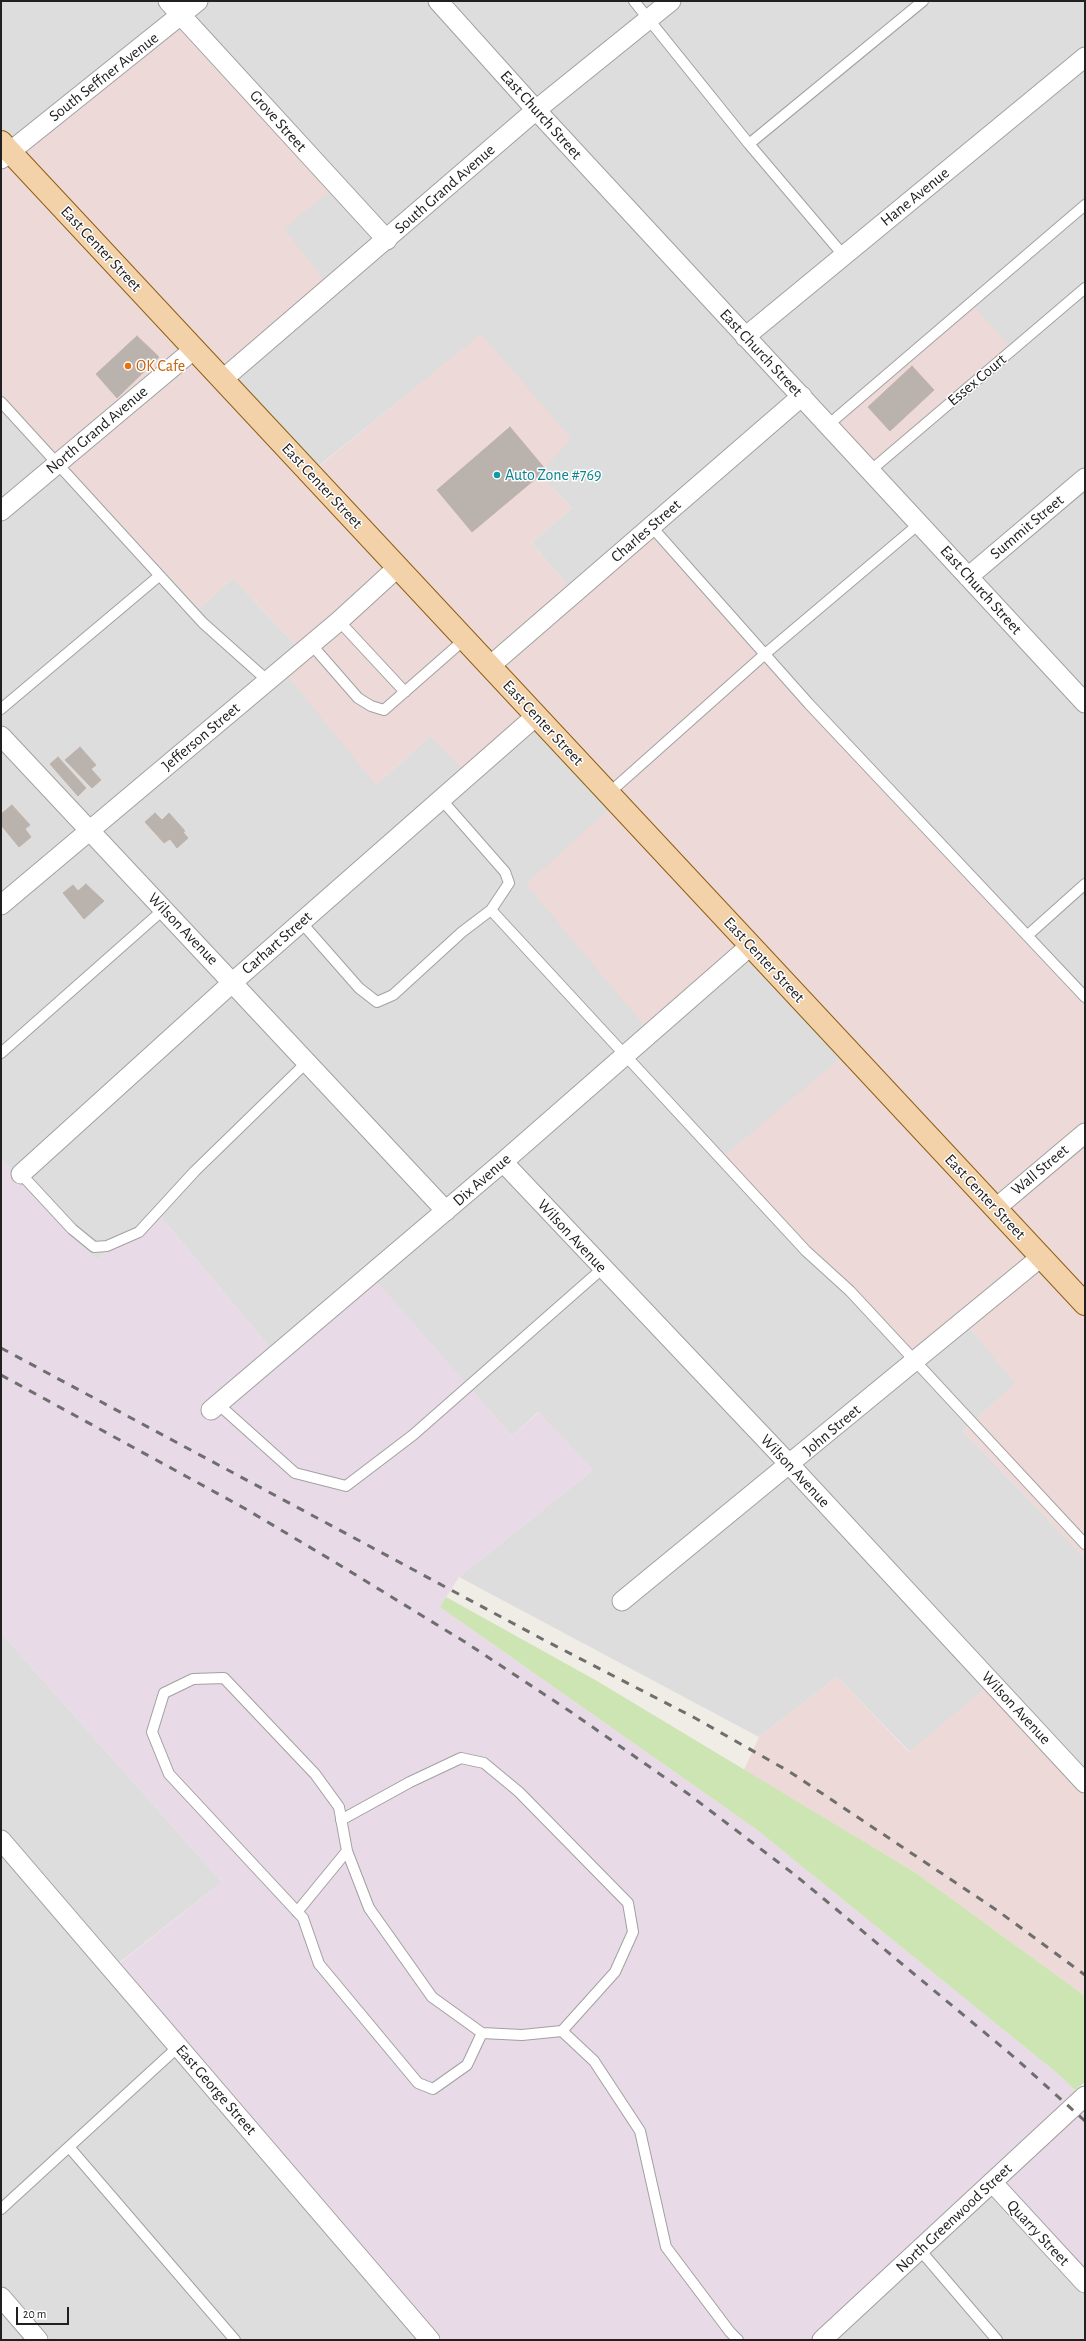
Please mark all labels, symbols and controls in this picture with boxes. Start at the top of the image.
street label: South Seffner Avenue [45,28,163,126]
street label: East Church Street [496,67,586,163]
street label: Grove Street [245,86,311,156]
street label: South Grand Avenue [391,140,499,238]
street label: Hane Avenue [877,163,953,231]
street label: East Center Street [57,202,145,296]
street label: East Church Street [715,305,807,401]
street label: Essex Court [944,350,1010,410]
place label: OK Cafe [136,356,185,376]
marker: OK Cafe [123,361,133,371]
street label: North Grand Avenue [42,382,152,478]
street label: East Center Street [278,439,366,533]
place label: Auto Zone #769 [505,465,601,485]
marker: Auto Zone #769 [492,470,502,480]
street label: Summit Street [986,491,1068,563]
street label: Charles Street [607,495,685,567]
street label: East Church Street [936,542,1026,638]
street label: East Center Street [499,676,587,770]
street label: Jefferson Street [158,699,244,775]
street label: Wilson Avenue [144,889,222,969]
street label: Carhart Street [238,907,316,979]
street label: East Center Street [720,913,808,1007]
street label: Wall Street [1007,1140,1073,1200]
street label: Dix Avenue [449,1150,515,1210]
street label: East Center Street [941,1150,1029,1244]
street label: Wilson Avenue [533,1195,611,1277]
street label: John Street [799,1400,865,1460]
street label: Wilson Avenue [756,1430,834,1512]
street label: Wilson Avenue [977,1667,1055,1749]
street label: East George Street [172,2041,260,2139]
street label: North Greenwood Street [892,2159,1016,2277]
street label: Quarry Street [1003,2196,1073,2270]
scale bar [18,2299,71,2325]
text: 20 m [23,2308,46,2320]

